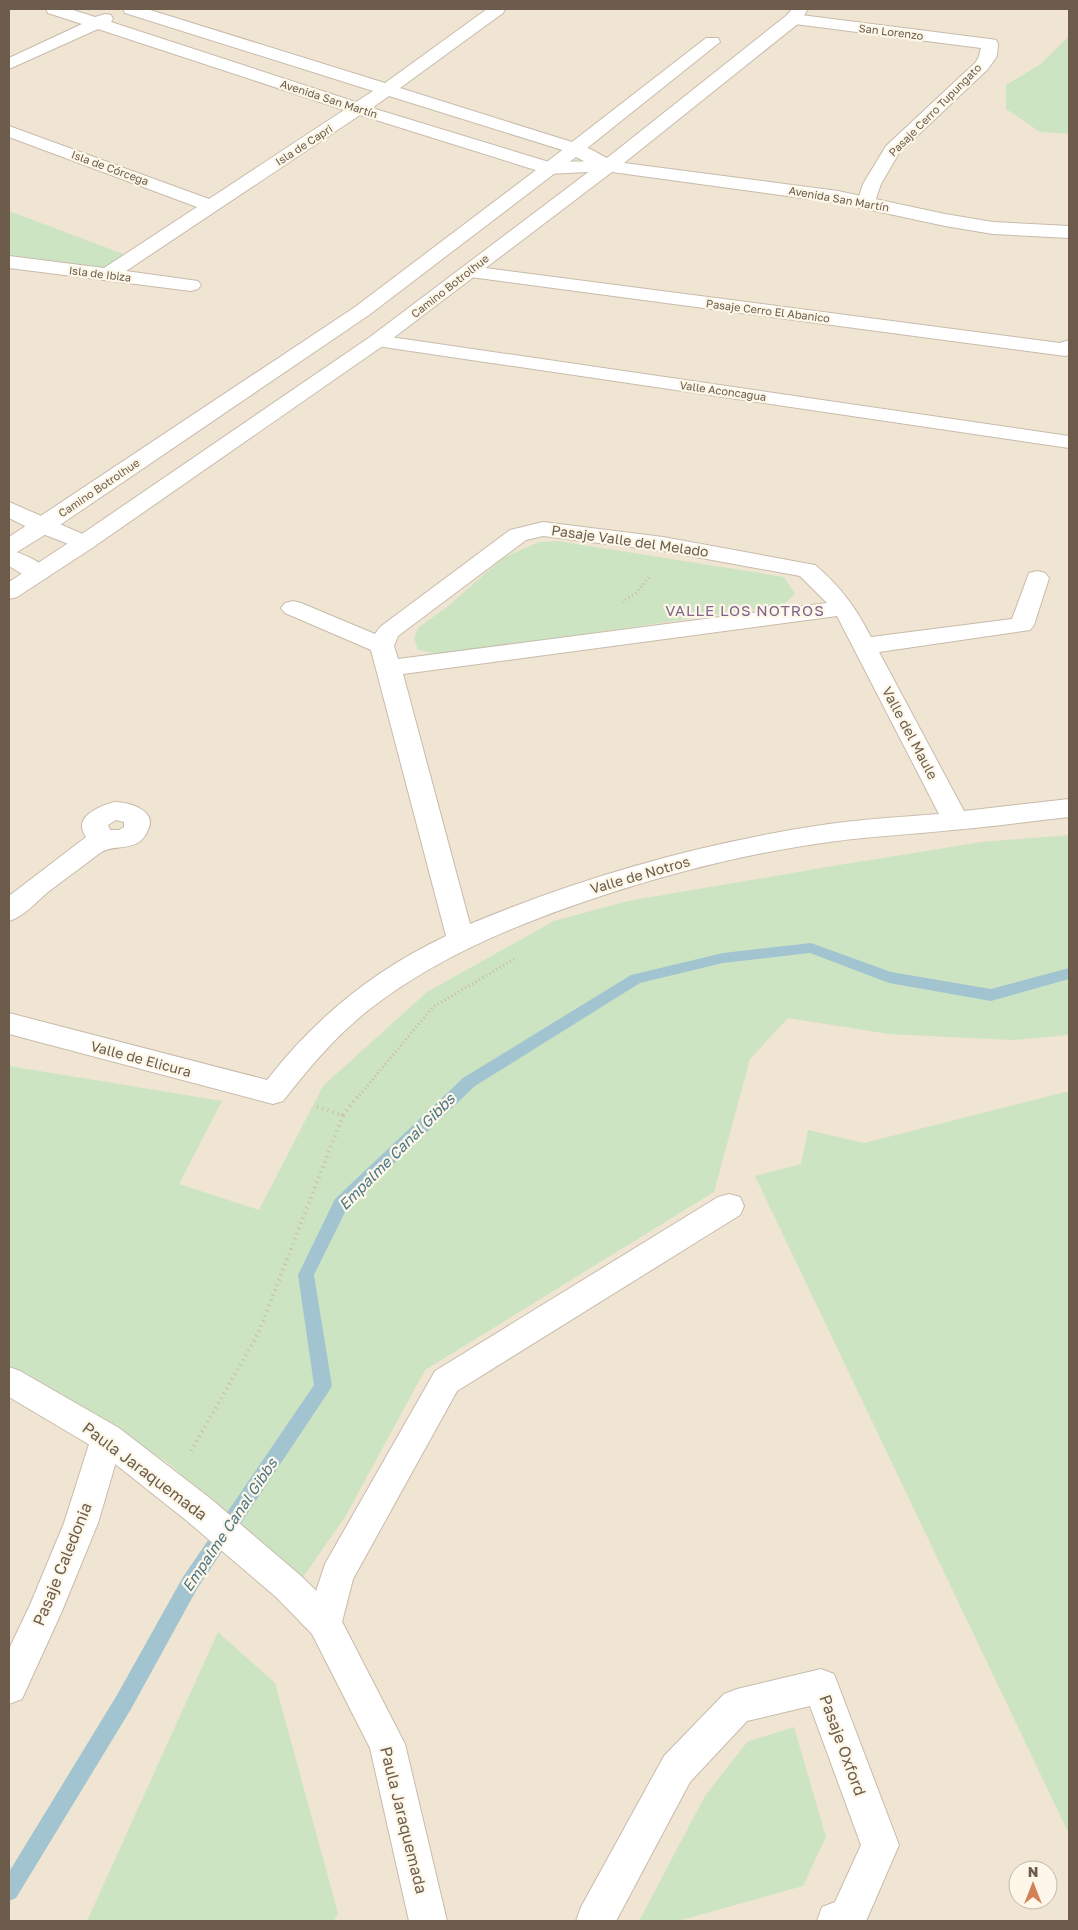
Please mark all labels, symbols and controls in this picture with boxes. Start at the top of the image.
street label: San Lorenzo [858,21,925,42]
street label: Pasaje Cerro Tupungato [886,60,984,159]
street label: Avenida San Martín [279,77,379,120]
street label: Isla de Capri [273,121,335,168]
street label: Isla de Córcega [70,148,151,188]
street label: Avenida San Martín [788,183,890,214]
street label: Camino Botrolhue [408,251,491,320]
street label: Isla de Ibiza [68,263,132,284]
street label: Pasaje Cerro El Abanico [705,296,831,325]
street label: Valle Aconcagua [679,378,767,403]
street label: Camino Botrolhue [56,456,142,520]
street label: Pasaje Valle del Melado [550,521,710,560]
district label: VALLE LOS NOTROS [665,601,825,619]
street label: Valle del Maule [879,684,942,782]
street label: Valle de Notros [588,852,692,897]
street label: Valle de Elicura [89,1037,193,1080]
water label: Empalme Canal Gibbs [335,1089,459,1213]
street label: Paula Jaraquemada [79,1418,211,1524]
water label: Empalme Canal Gibbs [178,1454,281,1594]
street label: Pasaje Caledonia [28,1499,96,1629]
street label: Pasaje Oxford [815,1692,871,1798]
street label: Paula Jaraquemada [376,1744,432,1896]
north arrow [1008,1860,1058,1910]
text: N [1028,1863,1038,1880]

